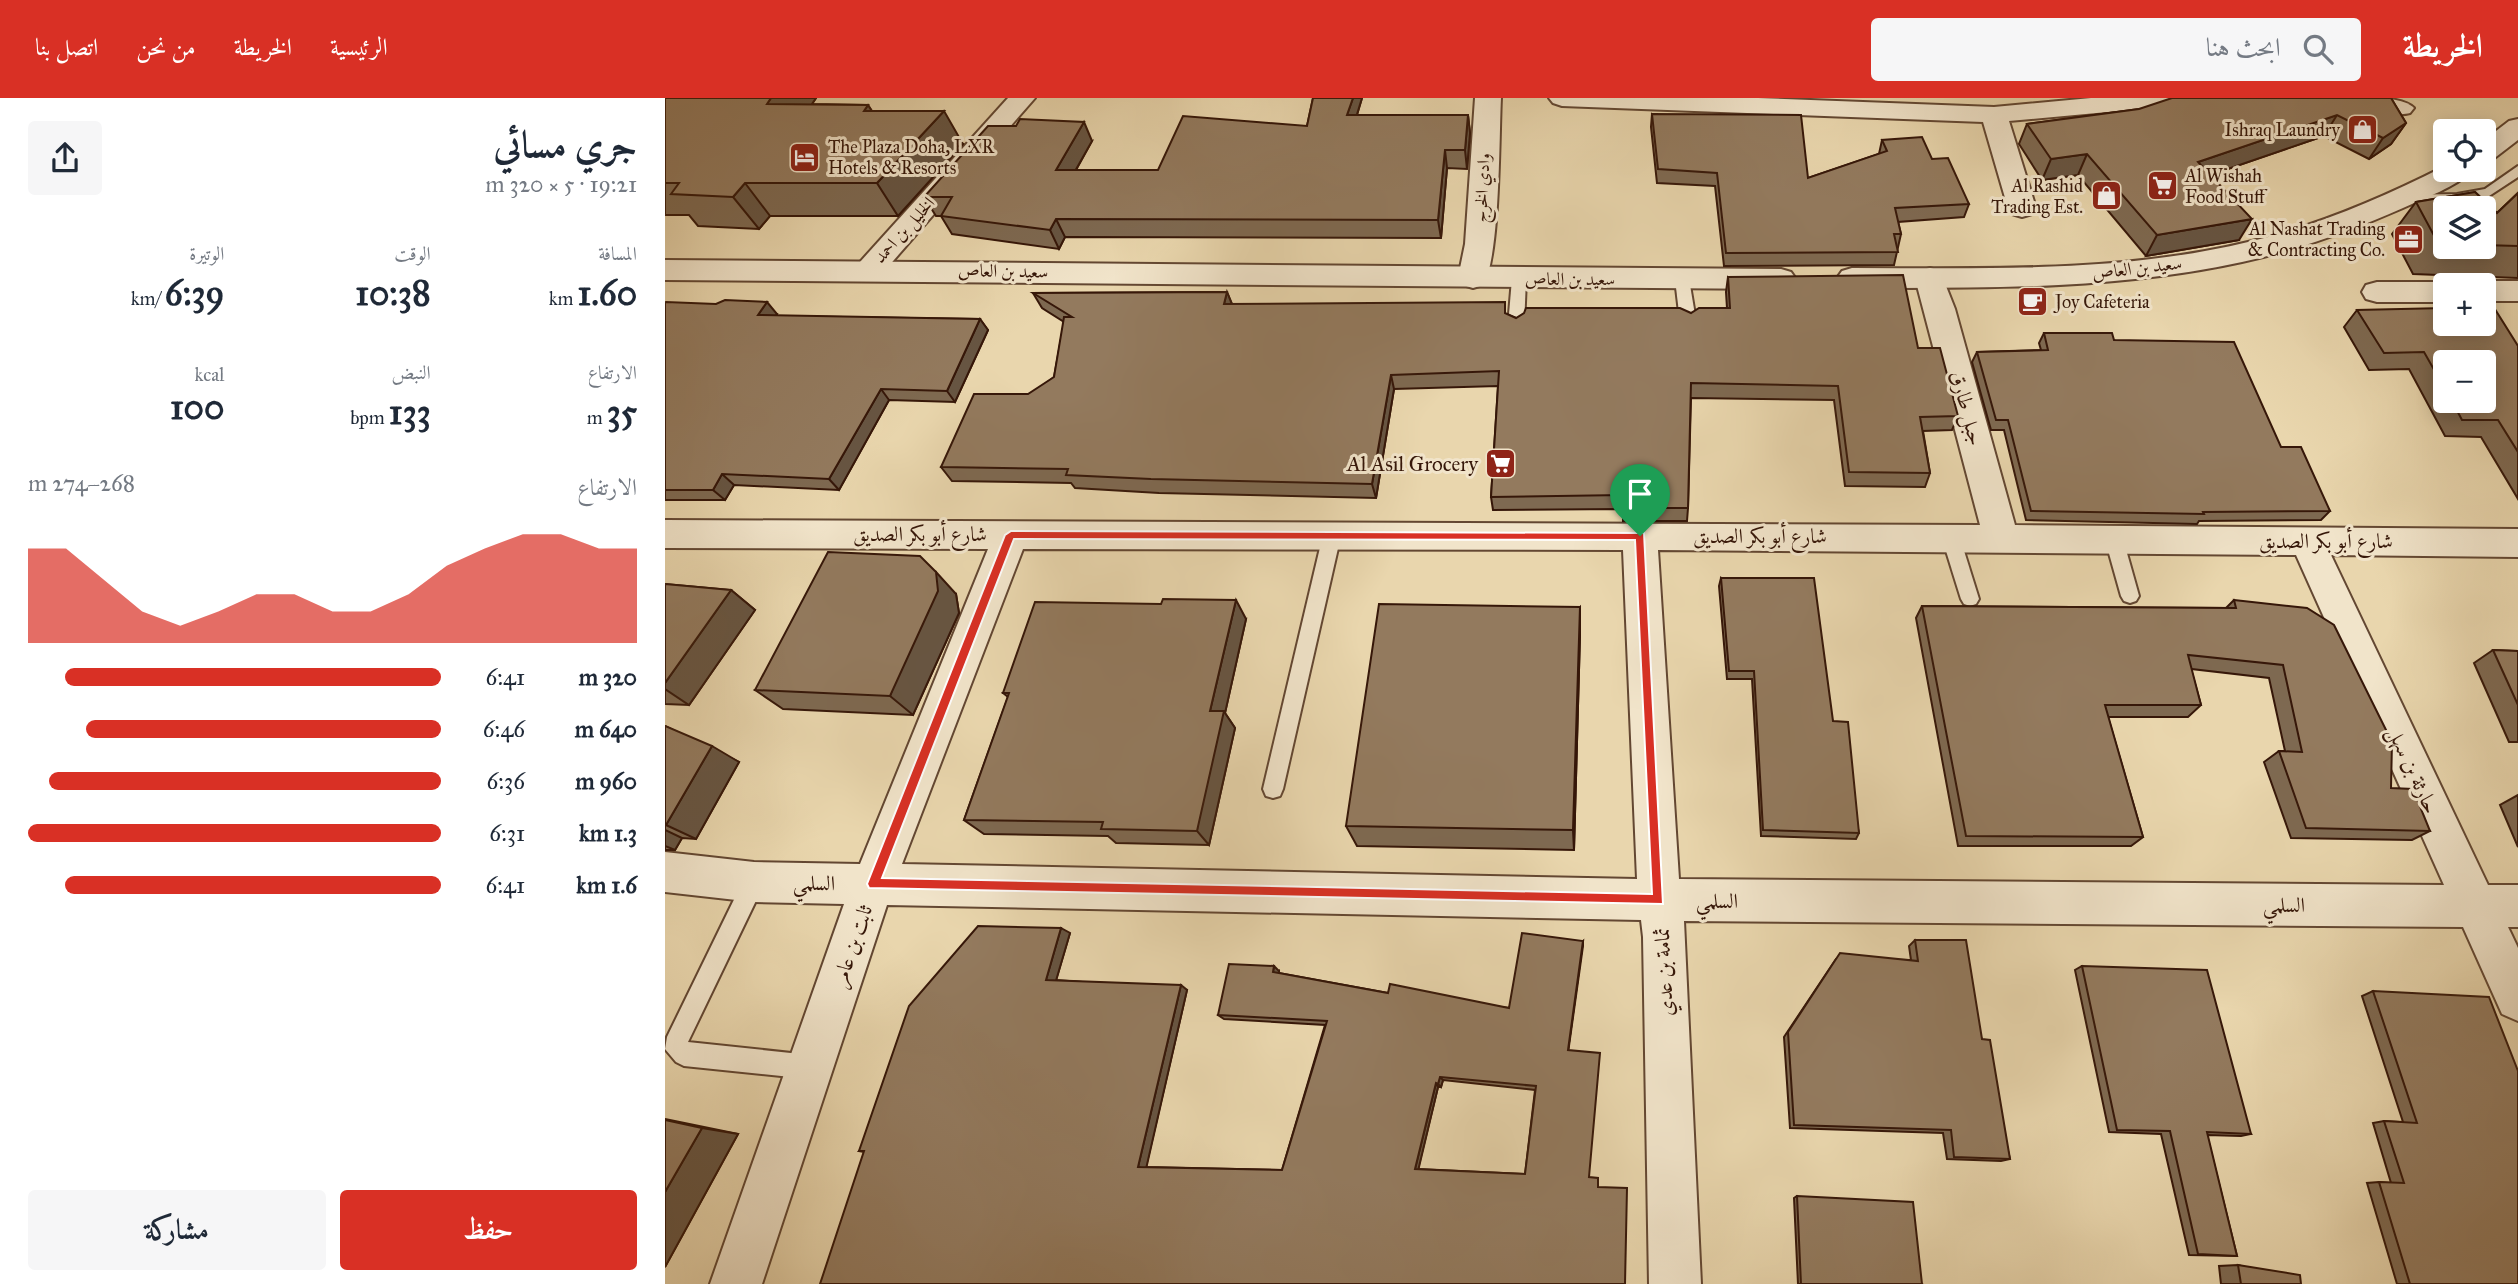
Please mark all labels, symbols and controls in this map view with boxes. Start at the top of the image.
search box [1871,18,2361,81]
text: الخريطة [2403,26,2483,66]
icon: search [2299,30,2337,68]
text: ابحث هنا [2206,31,2281,63]
text: اتصل بنا [35,32,98,62]
text: من نحن [136,32,196,62]
text: الخريطة [234,32,292,62]
text: الرئيسية [330,32,388,62]
shop icon: Ishraq Laundry [2346,113,2380,147]
place label: Ishraq Laundry [2225,119,2341,142]
map controls [2433,119,2496,413]
button: locate [2433,119,2496,182]
button: share [28,121,102,195]
text: جري مسائي [493,121,637,167]
place label: The Plaza Doha, LXR Hotels & Resorts [828,136,995,179]
hotel icon: The Plaza Doha, LXR Hotels & Resorts [788,140,822,174]
street label: وادي الخرج [1469,152,1500,224]
place label: Al Wishah Food Stuff [2184,165,2268,208]
supermarket icon: Al Wishah Food Stuff [2145,169,2179,203]
text: 19:21 · 5 × 320 m [485,170,637,198]
place label: Al Rashid Trading Est. [1991,175,2083,219]
shop icon: Al Rashid Trading Est. [2089,179,2123,213]
street label: الخليل بن احمد [869,192,941,269]
button: layers [2433,196,2496,259]
place label: Al Nashat Trading & Contracting Co. [2248,218,2386,262]
office icon: Al Nashat Trading & Contracting Co. [2391,222,2425,256]
text: الوتيرة [189,242,224,265]
text: الوقت [394,242,431,265]
text: المسافة [598,242,637,265]
street label: سعيد بن العاص [2091,252,2183,284]
street label: سعيد بن العاص [958,259,1048,283]
street label: سعيد بن العاص [1525,268,1615,290]
text: 6:39 [165,272,224,315]
text: 10:38 [355,272,431,315]
text: 1.60 [578,272,637,315]
button: + [2433,273,2496,336]
cafe icon: Joy Cafeteria [2015,285,2049,319]
text: /km [131,287,165,310]
text: km [549,287,578,310]
place label: Joy Cafeteria [2053,291,2150,314]
button: − [2433,350,2496,413]
text: النبض [392,361,431,384]
text: الارتفاع [588,361,637,384]
text: kcal [194,363,224,386]
street label: جبل طارق [1943,368,1989,449]
text: 100 [170,386,224,429]
text: 133 [389,391,431,434]
text: 35 [607,391,637,434]
text: bpm [350,406,389,429]
text: m [587,406,607,429]
supermarket icon: Al Asil Grocery [1484,447,1518,481]
place label: Al Asil Grocery [1346,451,1479,477]
pin [1610,464,1670,536]
text: 268–274 m [28,469,135,497]
text: الارتفاع [577,473,637,501]
icon: arrive [1621,475,1659,513]
street label: شارع أبو بكر الصديق [853,519,987,552]
street label: شارع أبو بكر الصديق [1693,521,1827,554]
street label: شارع أبو بكر الصديق [2259,526,2393,559]
text: 6:41 [486,663,525,691]
text: 320 m [579,663,637,691]
text: 6:46 [483,715,525,743]
text: 640 m [575,715,637,743]
street label: حارثة بن سهل [2380,722,2444,818]
text: 6:36 [486,767,525,795]
text: 960 m [575,767,637,795]
text: 6:31 [489,819,525,847]
text: 1.3 km [579,819,637,847]
street label: السلمي [793,870,835,903]
text: 6:41 [486,871,525,899]
text: 1.6 km [576,871,637,899]
street label: السلمي [1696,888,1738,921]
street label: السلمي [2263,892,2305,925]
street label: ثابت بن عامر [826,901,880,991]
street label: ثمامة بن عدي [1649,927,1682,1017]
button: مشاركة [28,1190,326,1270]
button: حفظ [340,1190,637,1270]

